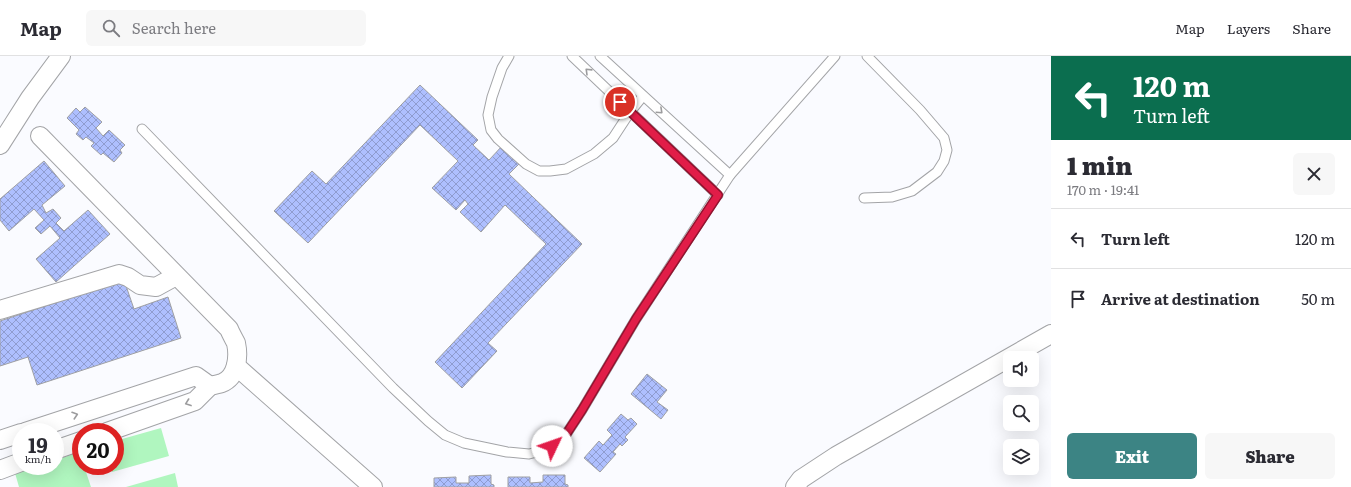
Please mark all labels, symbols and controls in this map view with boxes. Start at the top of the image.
search box [86,10,366,46]
text: Map [20,14,62,42]
text: Search here [132,16,216,39]
icon: search [100,17,122,39]
text: Map [1175,18,1205,38]
text: Layers [1227,18,1270,38]
text: Share [1292,18,1331,38]
text: 120 m [1133,64,1210,106]
one-way arrow [585,69,593,76]
icon: left [1067,72,1119,124]
pin [603,85,637,119]
icon: arrive [609,91,631,113]
text: Turn left [1133,102,1210,129]
one-way arrow [655,106,663,114]
text: 1 min [1067,147,1132,182]
button: close [1293,153,1335,195]
text: 170 m · 19:41 [1067,180,1139,199]
text: Turn left [1101,227,1170,250]
text: 120 m [1295,227,1335,250]
icon: left [1067,228,1089,250]
text: Arrive at destination [1101,287,1260,310]
text: 50 m [1301,287,1335,310]
icon: arrive [1067,288,1089,310]
map controls [1003,351,1039,475]
button: sound [1003,351,1039,387]
button: search [1003,395,1039,431]
one-way arrow [185,398,192,407]
one-way arrow [72,412,79,420]
speed limit sign: 20 [72,423,124,475]
position arrow [531,425,573,467]
text: 19 [28,429,48,459]
button: Exit [1067,433,1197,479]
button: Share [1205,433,1335,479]
button: layers [1003,439,1039,475]
text: km/h [25,451,51,466]

